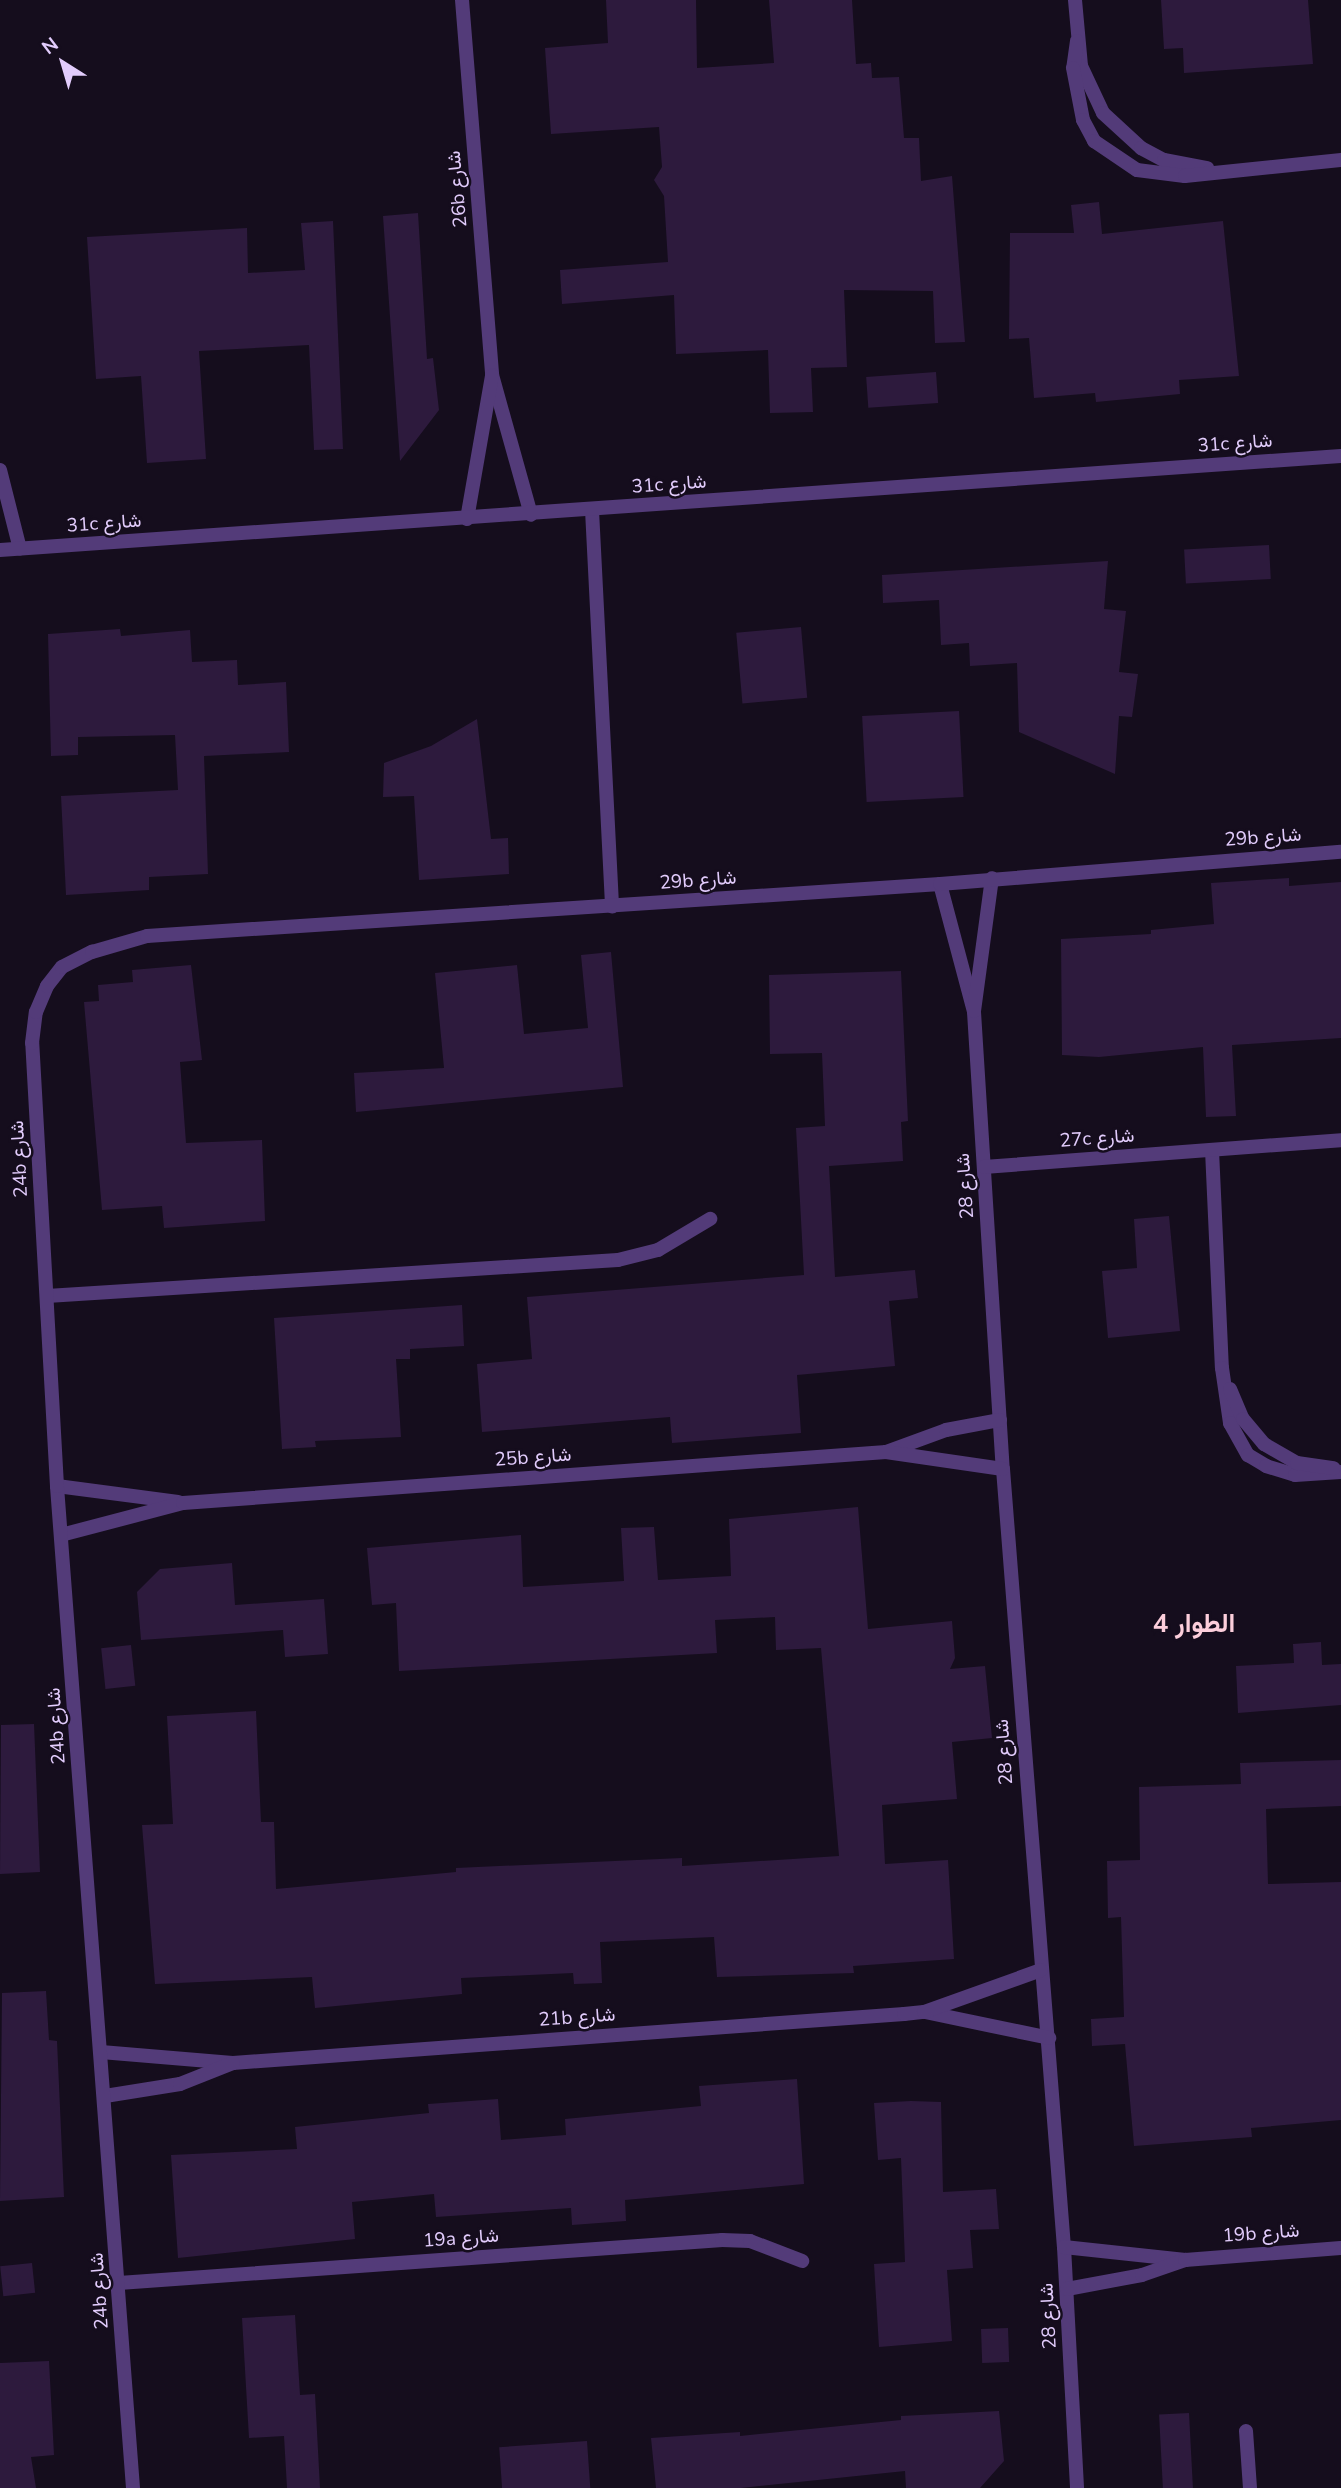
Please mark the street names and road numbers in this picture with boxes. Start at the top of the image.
street label: 26b شارع [443,150,473,228]
street label: 31c شارع [1197,430,1273,458]
street label: 31c شارع [631,471,707,499]
street label: 31c شارع [66,510,142,538]
street label: 29b شارع [1224,824,1302,852]
street label: 29b شارع [659,867,737,895]
street label: 24b شارع [7,1120,33,1198]
street label: 27c شارع [1059,1125,1135,1153]
street label: شارع 28 [952,1152,980,1220]
street label: 25b شارع [494,1444,572,1472]
street label: 24b شارع [43,1687,71,1765]
street label: شارع 28 [991,1718,1019,1786]
street label: 21b شارع [538,2004,616,2032]
street label: 19b شارع [1222,2220,1300,2248]
street label: 19a شارع [422,2225,500,2253]
street label: 24b شارع [86,2252,114,2330]
street label: شارع 28 [1036,2283,1062,2349]

